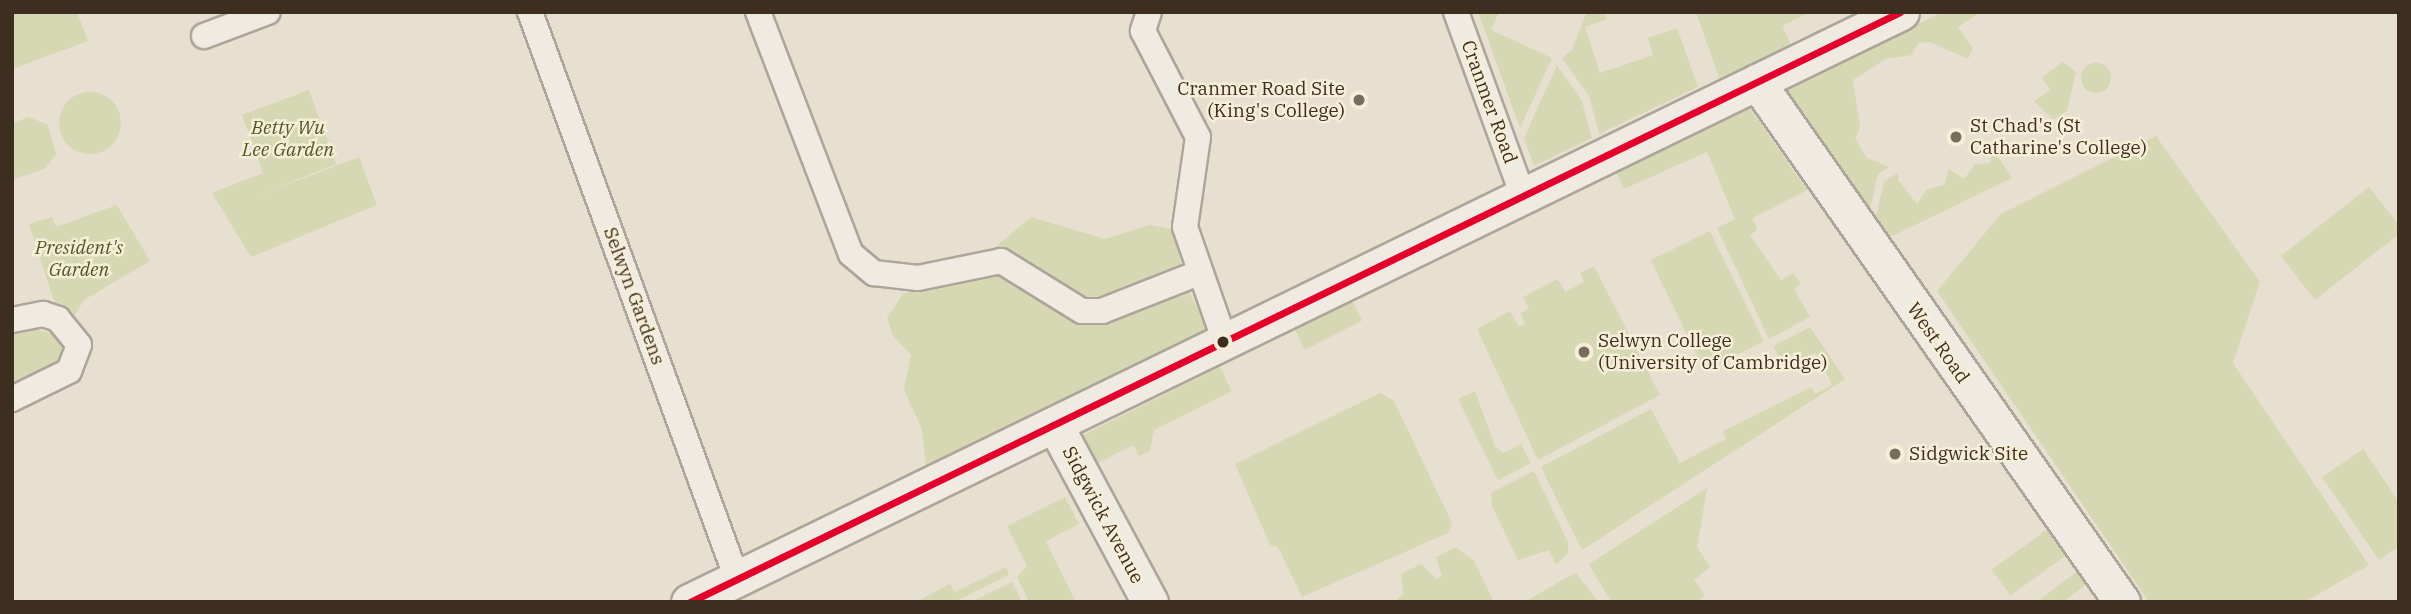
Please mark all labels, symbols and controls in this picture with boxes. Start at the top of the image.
street label: Cranmer Road [1456,37,1522,167]
place label: Cranmer Road Site (King's College) [1177,78,1345,122]
marker: Cranmer Road Site (King's College) [1351,92,1367,108]
place label: St Chad's (St Catharine's College) [1970,115,2147,159]
park label: Betty Wu Lee Garden [242,117,334,161]
marker: St Chad's (St Catharine's College) [1948,129,1964,145]
street label: Selwyn Gardens [599,224,669,368]
park label: President's Garden [35,237,123,281]
street label: West Road [1902,298,1974,388]
place label: Selwyn College (University of Cambridge) [1598,330,1828,374]
unlabelled marker [1216,335,1230,349]
marker: Selwyn College (University of Cambridge) [1576,344,1592,360]
street label: Sidgwick Avenue [1057,443,1149,587]
place label: Sidgwick Site [1909,443,2028,465]
marker: Sidgwick Site [1887,446,1903,462]

